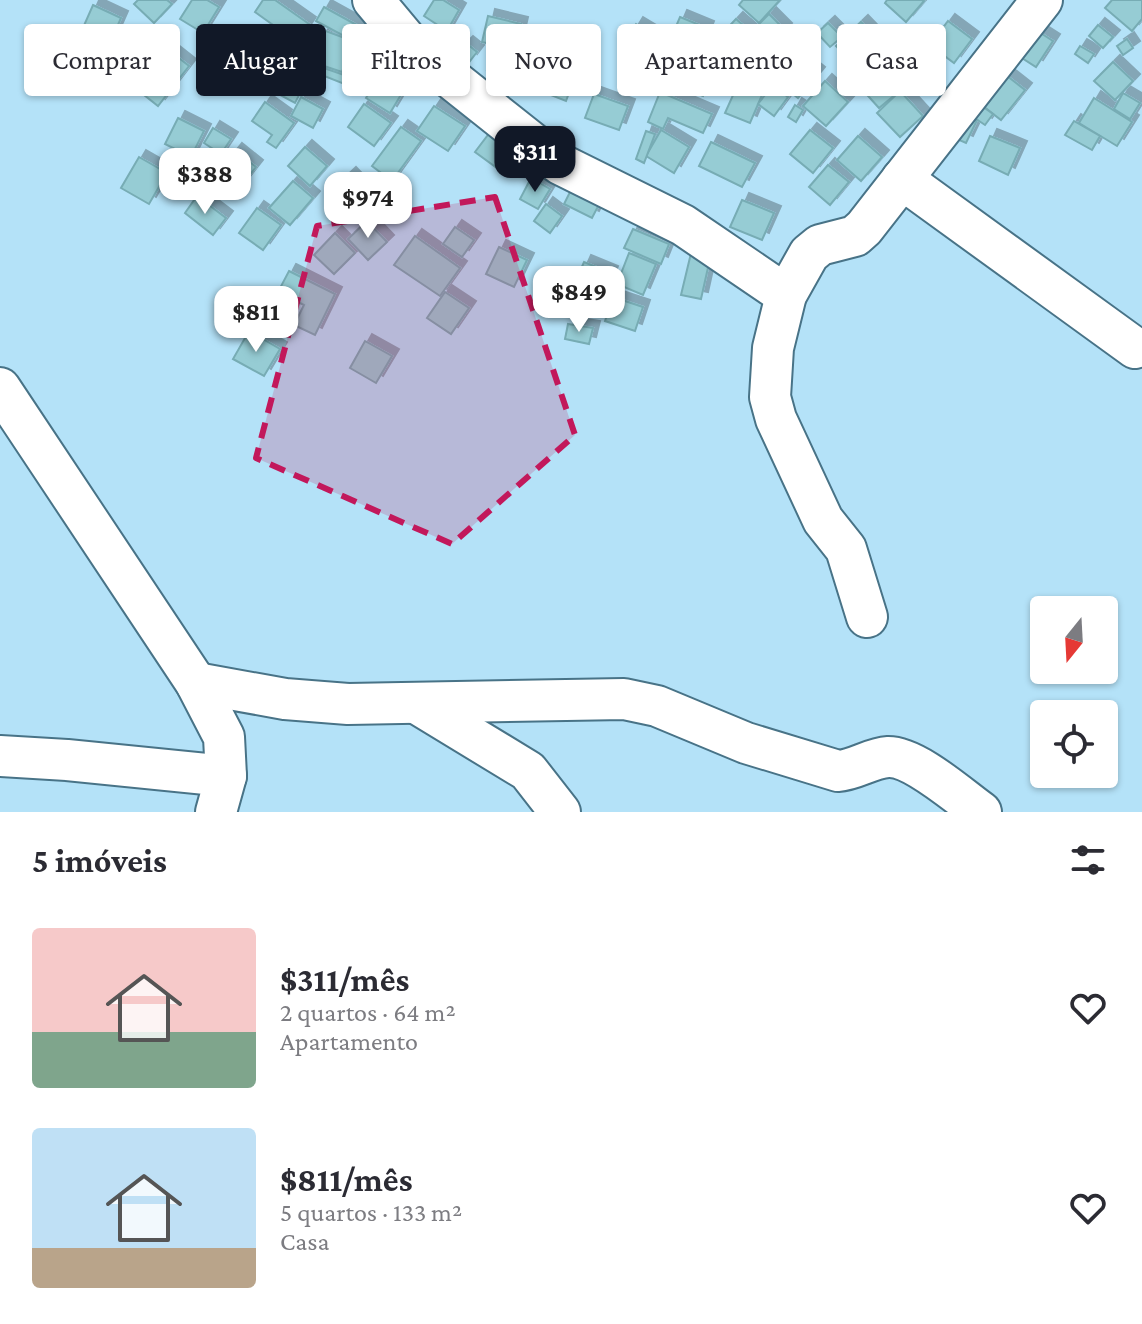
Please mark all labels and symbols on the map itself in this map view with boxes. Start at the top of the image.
pin: $311 [488,126,582,194]
pin: $388 [158,148,252,216]
pin: $974 [321,172,415,240]
pin: $849 [532,266,626,334]
pin: $811 [209,286,303,354]
north arrow [1030,596,1118,684]

